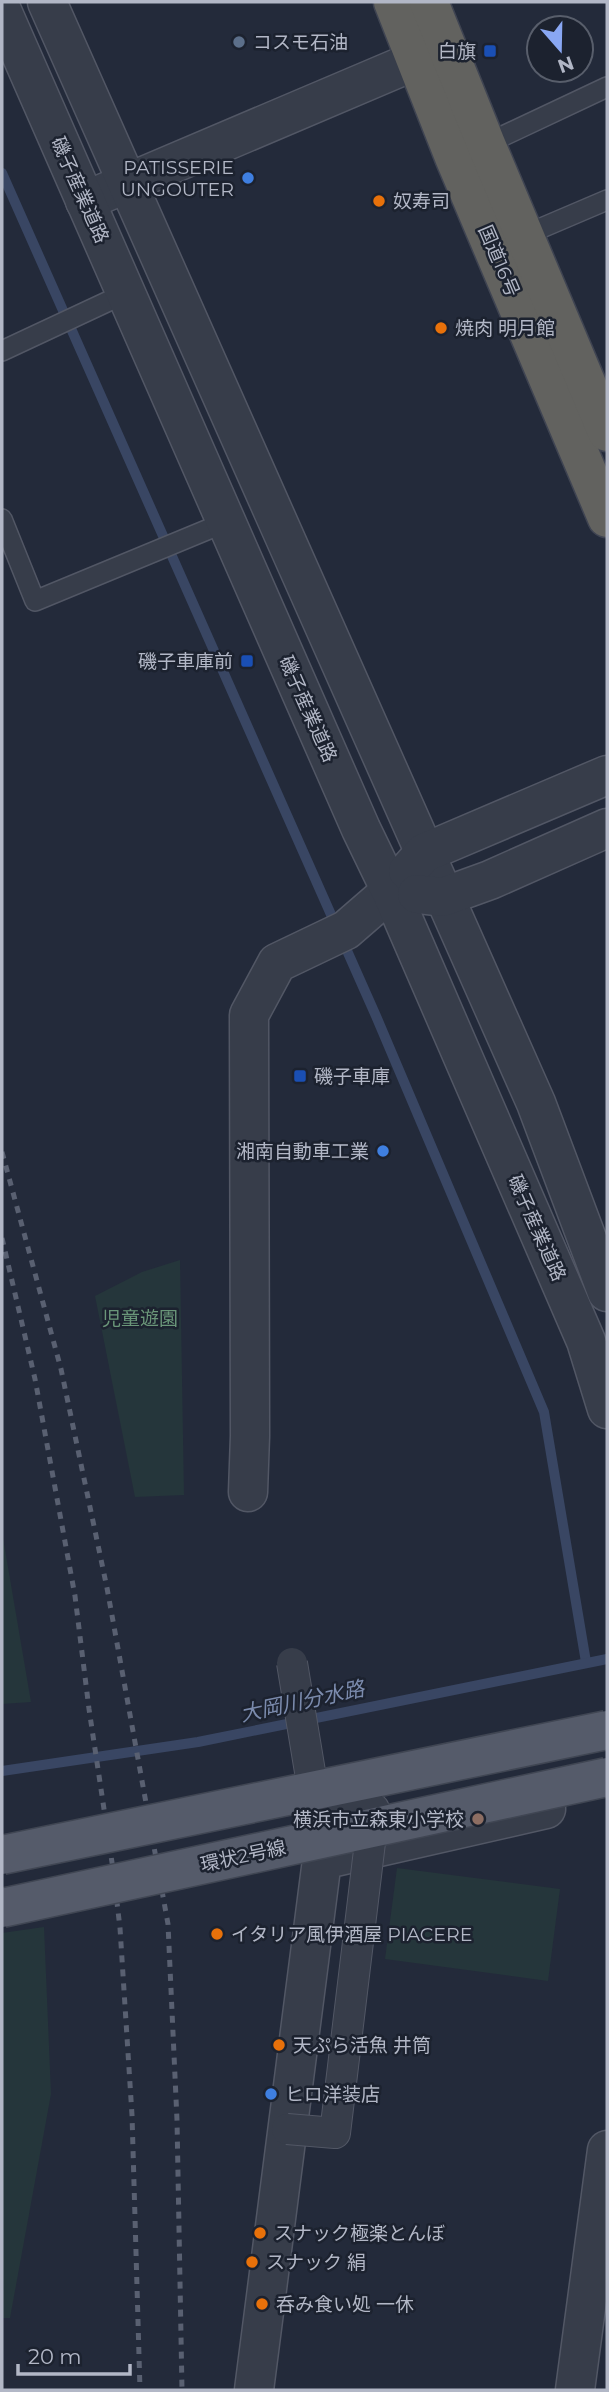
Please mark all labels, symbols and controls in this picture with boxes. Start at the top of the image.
north arrow [525,14,595,84]
place label: コスモ石油 [253,31,348,54]
marker: コスモ石油 [231,34,247,50]
place label: 白旗 [438,40,476,63]
marker: 白旗 [482,43,498,59]
text: N [554,51,577,78]
street label: 磯子産業道路 [46,133,114,247]
place label: PATISSERIE UNGOUTER [121,156,234,201]
marker: PATISSERIE UNGOUTER [240,170,256,186]
place label: 奴寿司 [393,190,450,213]
marker: 奴寿司 [371,193,387,209]
street label: 国道16号 [474,222,524,300]
place label: 焼肉 明月館 [455,317,555,340]
marker: 焼肉 明月館 [433,320,449,336]
place label: 磯子車庫前 [138,650,233,673]
street label: 磯子産業道路 [274,652,342,766]
marker: 磯子車庫前 [239,653,255,669]
place label: 磯子車庫 [314,1065,390,1088]
marker: 磯子車庫 [292,1068,308,1084]
place label: 湘南自動車工業 [236,1140,369,1163]
marker: 湘南自動車工業 [375,1143,391,1159]
street label: 磯子産業道路 [503,1171,571,1285]
park label: 児童遊園 [102,1307,178,1330]
water label: 大岡川分水路 [238,1675,368,1726]
place label: 横浜市立森東小学校 [293,1808,464,1831]
marker: 横浜市立森東小学校 [470,1811,486,1827]
street label: 環状2号線 [198,1836,288,1876]
place label: イタリア風伊酒屋 PIACERE [231,1923,472,1946]
marker: イタリア風伊酒屋 PIACERE [209,1926,225,1942]
place label: 天ぷら活魚 井筒 [293,2034,431,2057]
marker: 天ぷら活魚 井筒 [271,2037,287,2053]
place label: ヒロ洋装店 [285,2083,380,2106]
marker: ヒロ洋装店 [263,2086,279,2102]
place label: スナック極楽とんぼ [274,2222,445,2245]
marker: スナック極楽とんぼ [252,2225,268,2241]
place label: スナック 絹 [266,2251,366,2274]
marker: スナック 絹 [244,2254,260,2270]
place label: 呑み食い処 一休 [276,2293,414,2316]
marker: 呑み食い処 一休 [254,2296,270,2312]
scale bar [18,2332,130,2376]
text: 20 m [28,2344,82,2369]

